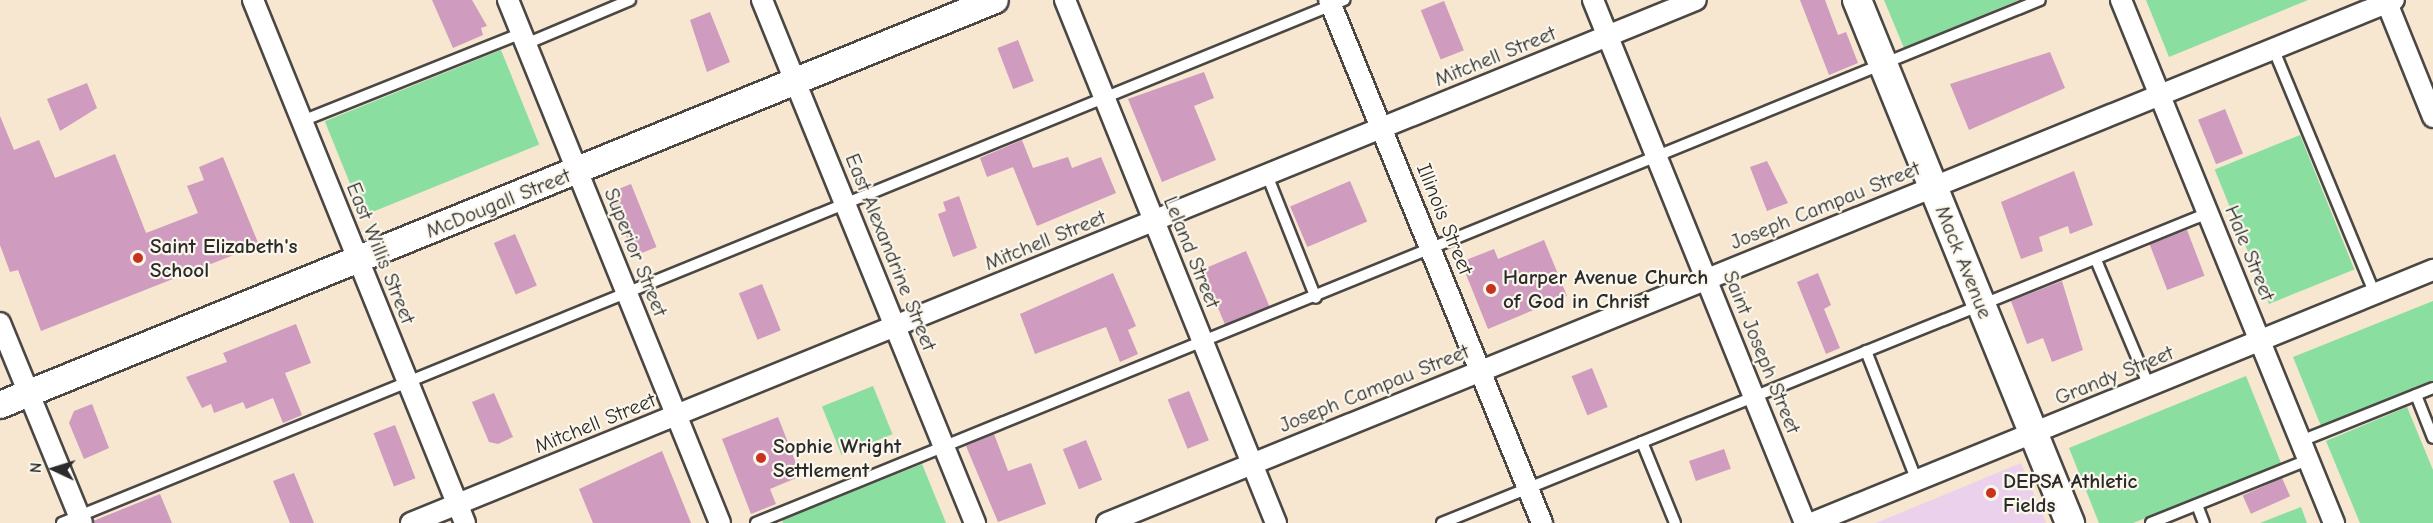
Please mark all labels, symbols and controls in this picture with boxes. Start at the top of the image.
street label: Mitchell Street [1431,20,1559,92]
street label: East Alexandrine Street [840,150,942,354]
street label: Joseph Campau Street [1726,155,1924,255]
street label: Illinois Street [1411,160,1479,278]
street label: McDougall Street [422,163,574,243]
street label: East Willis Street [341,178,421,328]
street label: Superior Street [599,184,673,320]
street label: Leland Street [1158,192,1226,312]
street label: Mack Avenue [1930,202,1998,322]
street label: Hale Street [2219,202,2281,304]
street label: Mitchell Street [981,204,1109,276]
place label: Saint Elizabeth's School [150,233,297,283]
marker: Saint Elizabeth's School [131,251,145,265]
place label: Harper Avenue Church of God in Christ [1503,264,1708,314]
street label: Saint Joseph Street [1718,267,1806,437]
marker: Harper Avenue Church of God in Christ [1484,282,1498,296]
street label: Joseph Campau Street [1275,338,1473,438]
street label: Grandy Street [2051,340,2177,410]
street label: Mitchell Street [531,387,659,459]
place label: Sophie Wright Settlement [773,433,901,483]
north arrow [24,439,84,499]
marker: Sophie Wright Settlement [754,451,768,465]
text: N [27,462,45,474]
place label: DEPSA Athletic Fields [2003,468,2137,518]
marker: DEPSA Athletic Fields [1984,486,1998,500]

